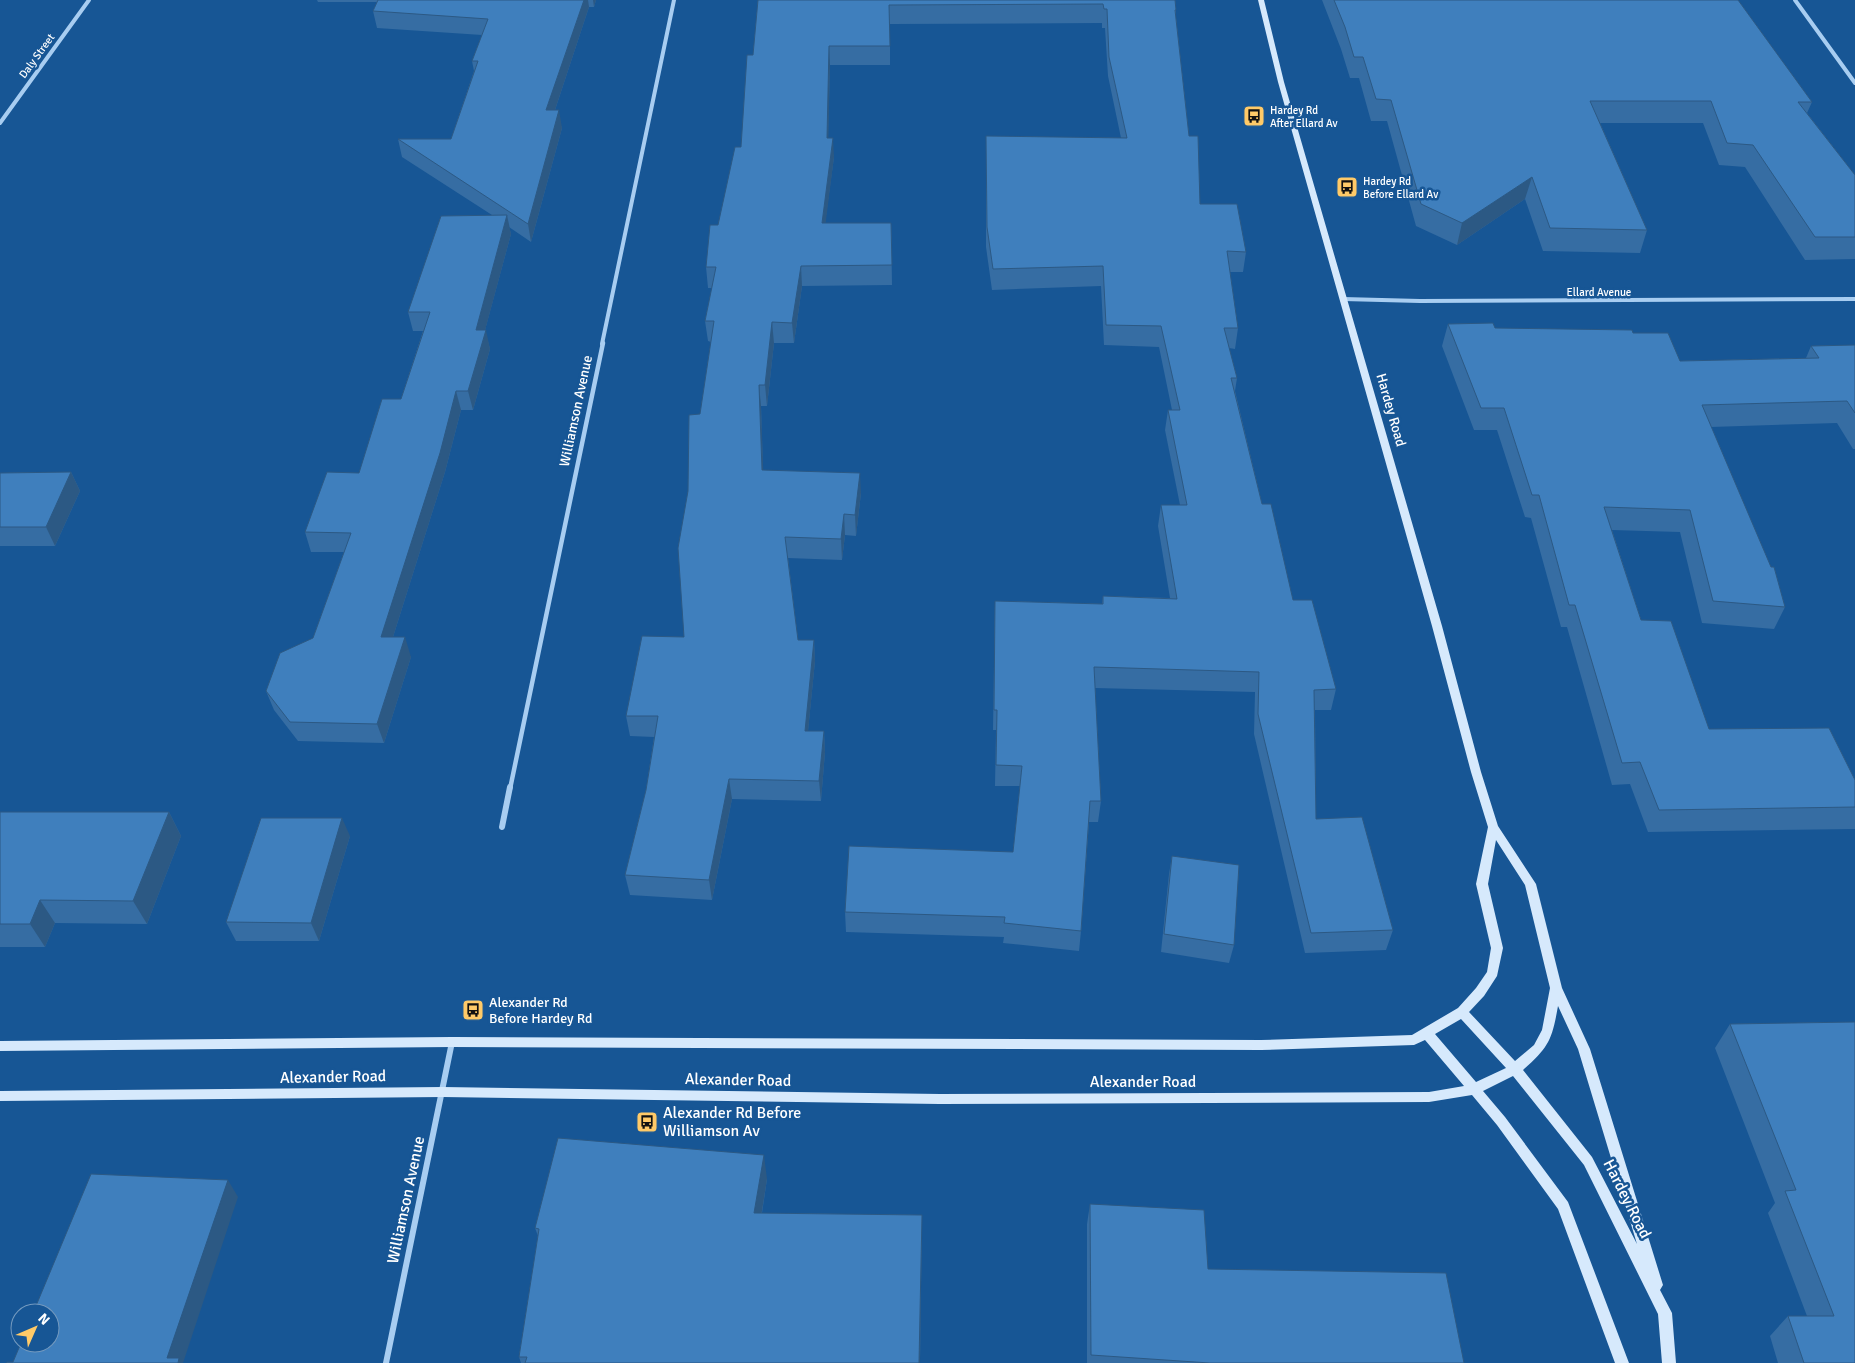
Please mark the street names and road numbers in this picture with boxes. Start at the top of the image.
street label: Daly Street [16,31,58,81]
street label: Ellard Avenue [1567,286,1631,299]
street label: Williamson Avenue [556,354,596,468]
street label: Hardey Road [1372,371,1410,449]
street label: Alexander Road [280,1066,386,1088]
street label: Alexander Road [685,1069,791,1091]
street label: Alexander Road [1090,1072,1196,1092]
street label: Williamson Avenue [383,1134,429,1266]
street label: Hardey Road [1599,1156,1655,1242]

